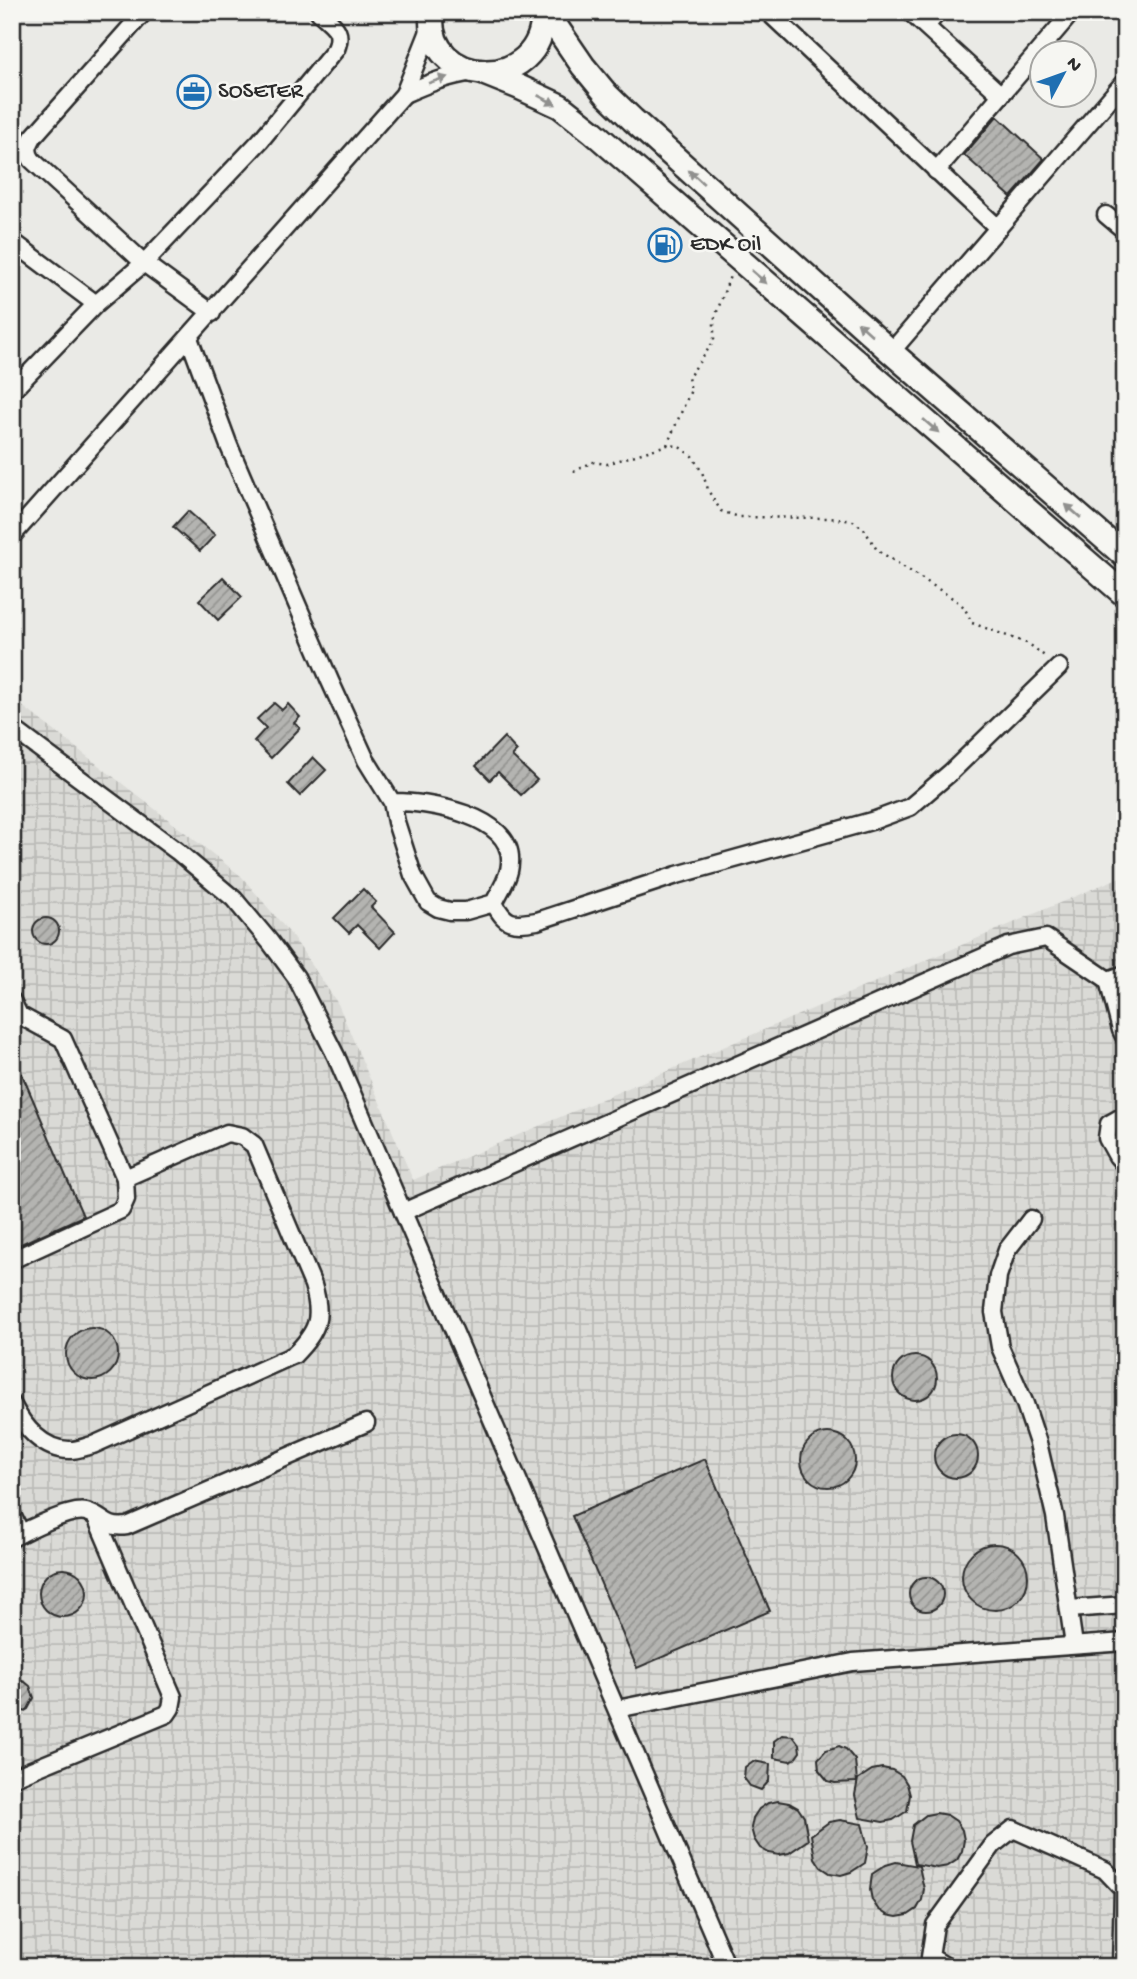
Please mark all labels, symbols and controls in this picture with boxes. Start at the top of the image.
north arrow [1028,38,1098,108]
text: N [1060,53,1086,77]
office icon: SOSETER [175,73,213,111]
one-way arrow [428,74,449,85]
place label: SOSETER [218,79,304,106]
one-way arrow [537,95,557,106]
one-way arrow [687,169,705,185]
fuel station icon: EDK Oil [646,226,684,264]
place label: EDK Oil [690,232,761,259]
one-way arrow [750,269,768,285]
one-way arrow [856,321,874,337]
one-way arrow [922,418,940,434]
one-way arrow [1065,504,1082,519]

